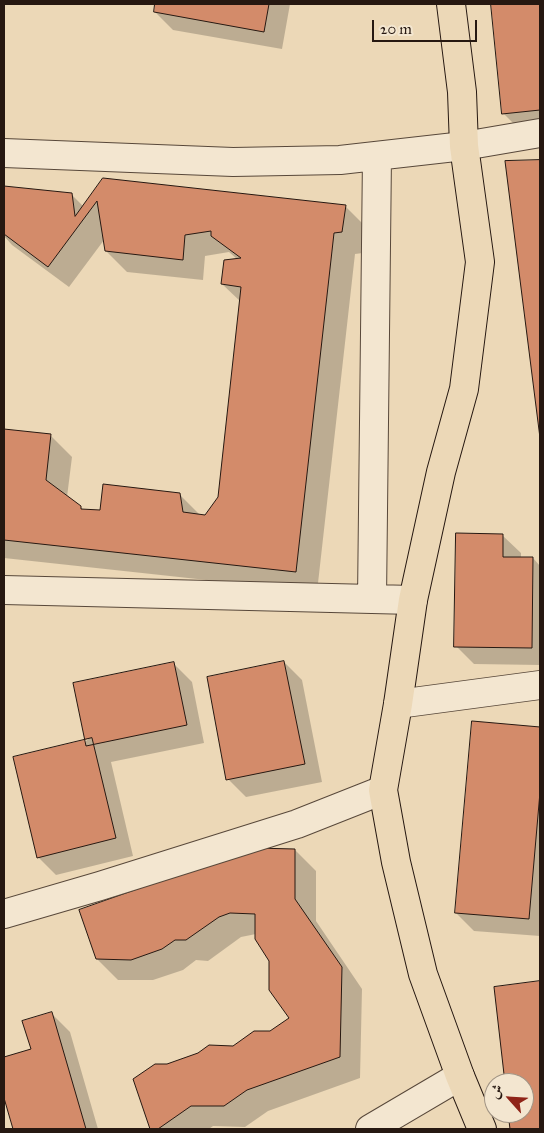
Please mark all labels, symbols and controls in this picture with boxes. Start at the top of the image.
scale bar [374,10,479,42]
text: 20 m [380,20,412,38]
north arrow [484,1073,534,1123]
text: ش [485,1082,507,1102]

